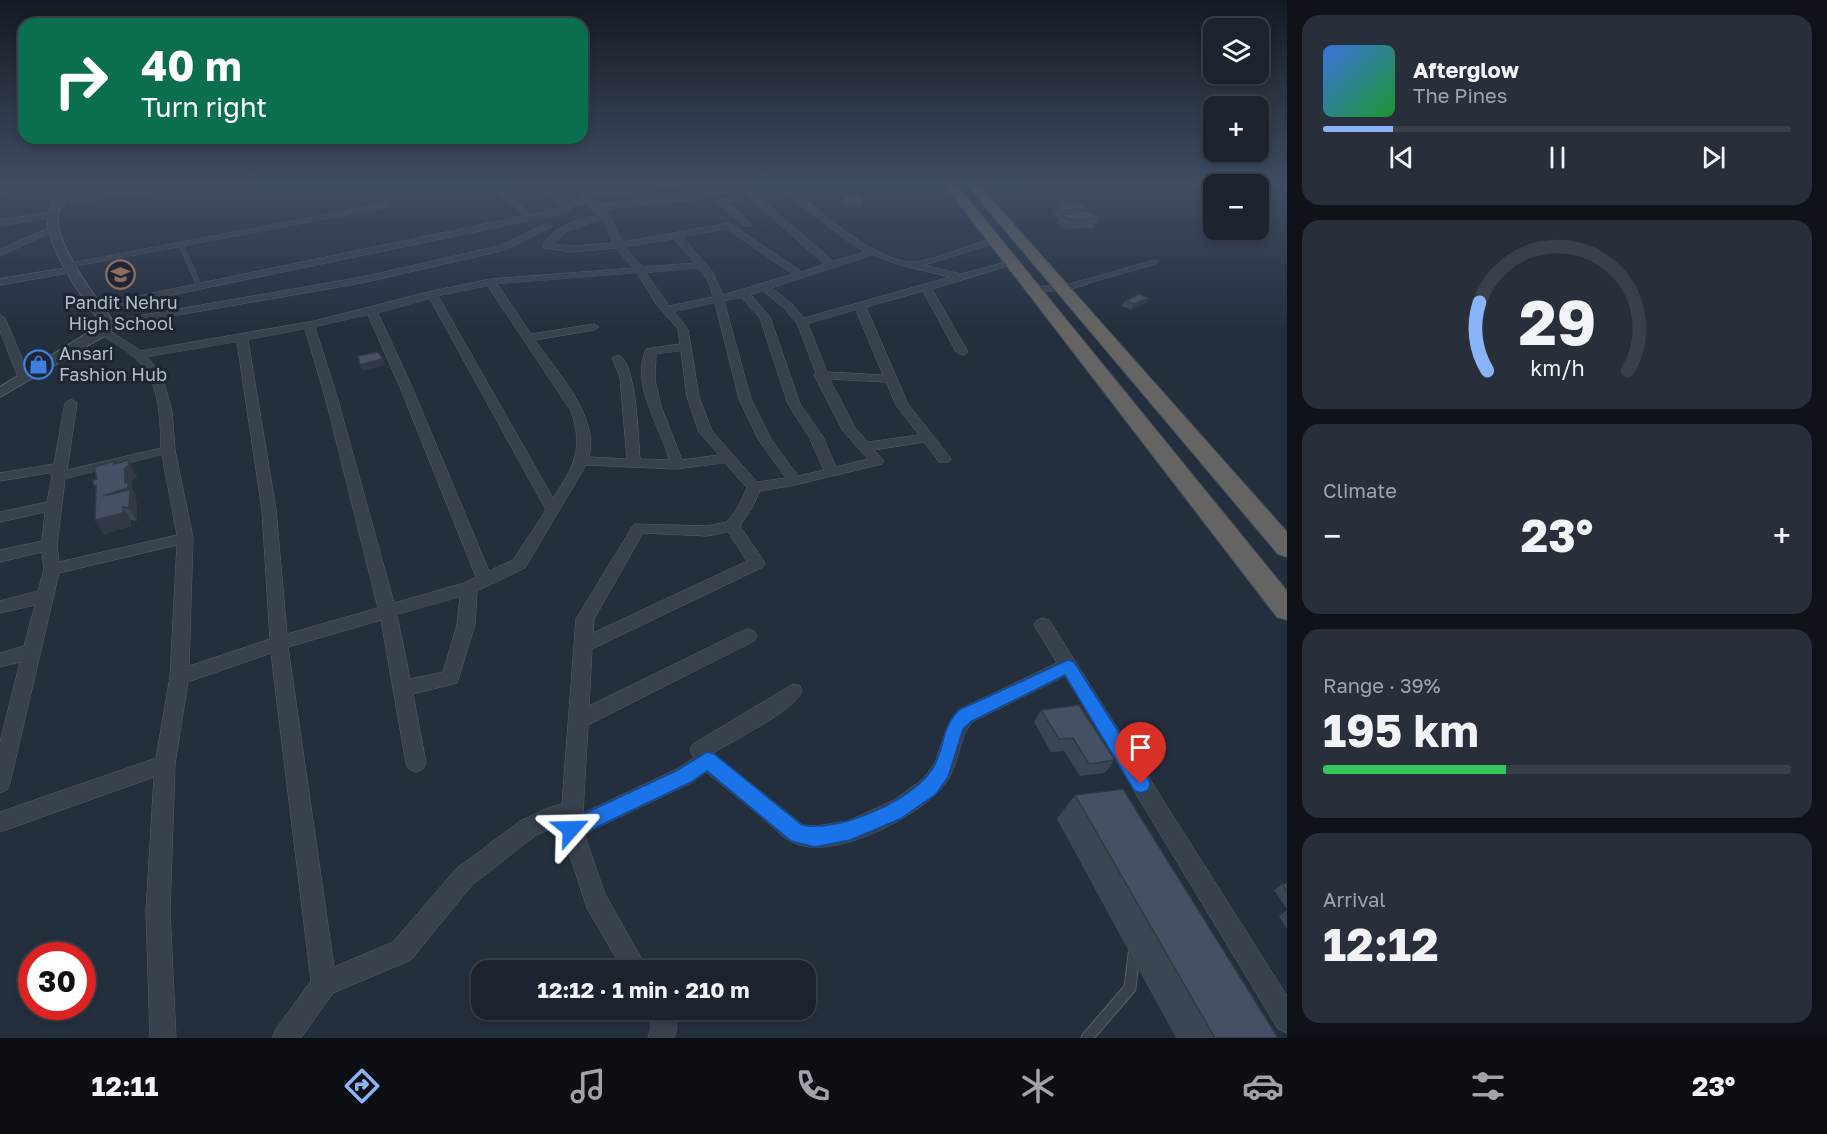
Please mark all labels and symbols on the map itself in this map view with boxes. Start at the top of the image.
school or university icon: Pandit Nehru High School [105,258,137,290]
place label: Pandit Nehru High School [64,291,178,334]
place label: Ansari Fashion Hub [59,342,167,385]
shop icon: Ansari Fashion Hub [22,348,54,380]
pin [1115,722,1166,784]
position arrow [539,797,603,861]
speed limit sign: 30 [18,942,96,1020]

